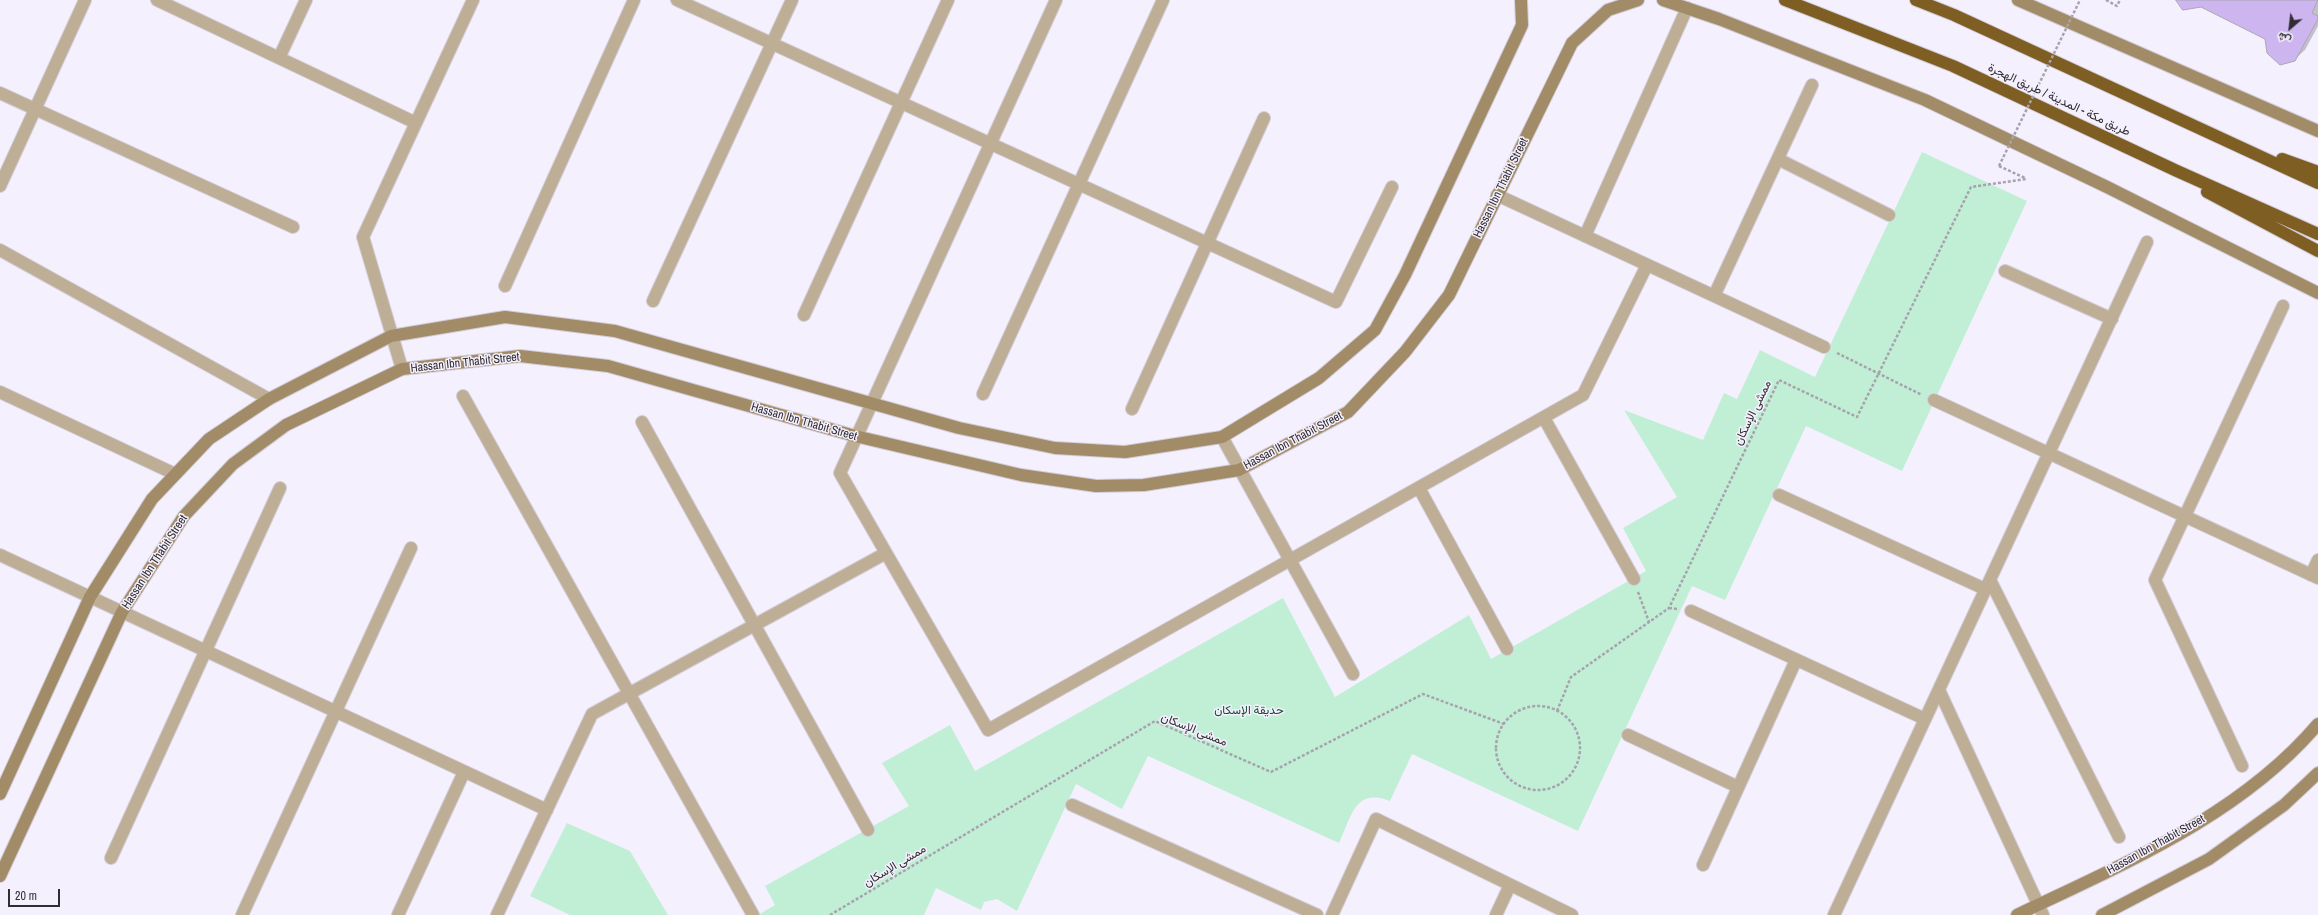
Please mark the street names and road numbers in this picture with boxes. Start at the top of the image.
street label: طريق مكة - المدينة / طريق الهجرة [1986,61,2132,139]
street label: Hassan Ibn Thabit Street [1471,136,1531,240]
street label: Hassan Ibn Thabit Street [410,350,520,376]
street label: ممشى الإسكان [1731,378,1775,448]
street label: Hassan Ibn Thabit Street [749,400,859,444]
street label: Hassan Ibn Thabit Street [1241,409,1345,473]
street label: Hassan Ibn Thabit Street [119,512,191,612]
street label: ممشى الإسكان [1159,710,1229,750]
street label: Hassan Ibn Thabit Street [2105,812,2207,878]
street label: ممشى الإسكان [861,842,929,890]

